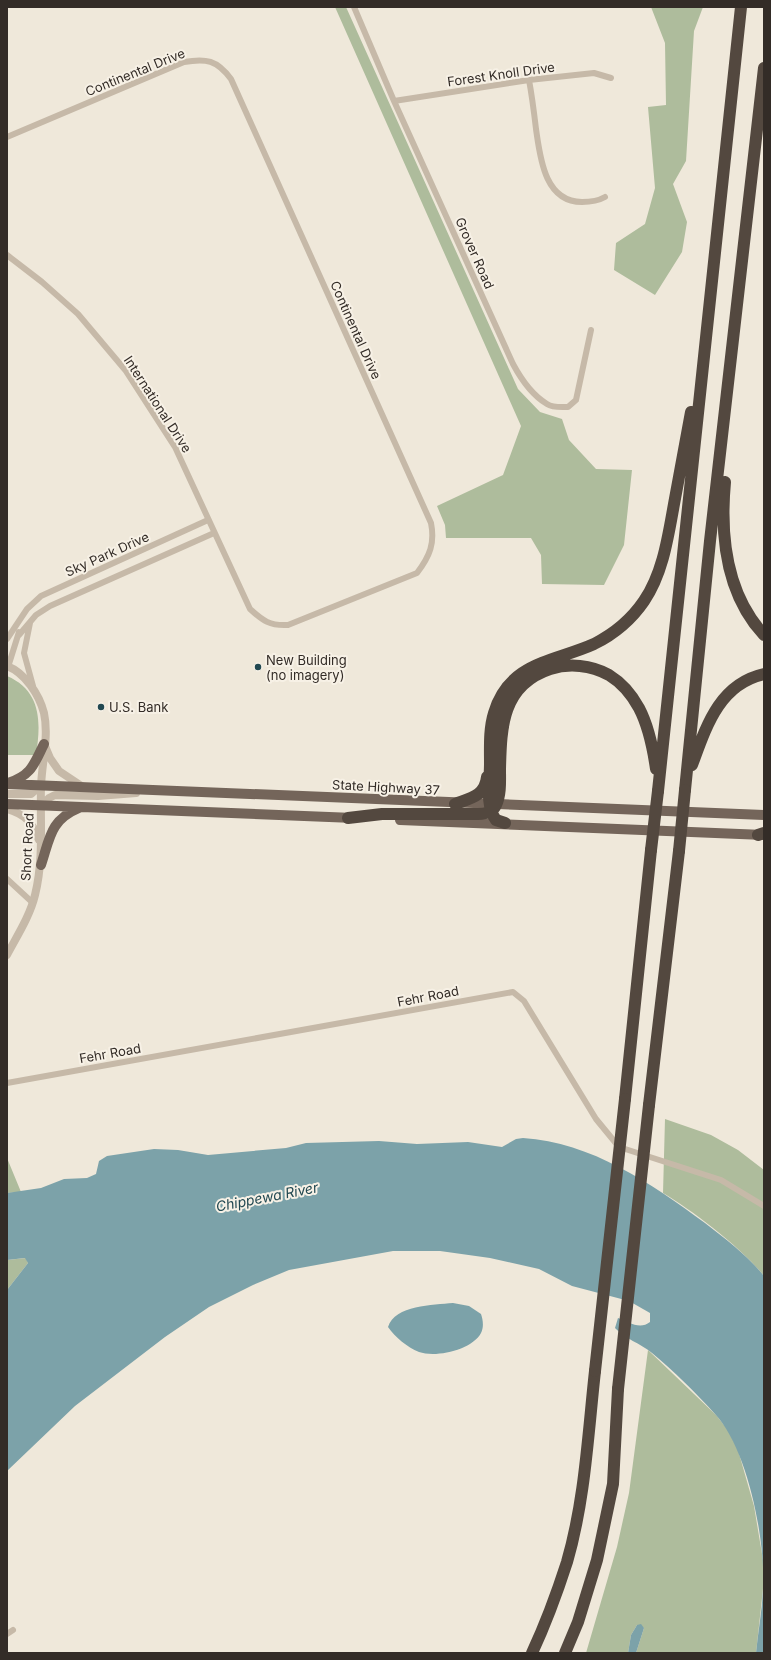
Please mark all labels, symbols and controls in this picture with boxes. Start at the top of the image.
street label: Continental Drive [83,45,187,99]
street label: Forest Knoll Drive [446,59,556,89]
street label: Grover Road [452,215,498,291]
street label: Continental Drive [327,278,385,382]
street label: International Drive [121,353,195,455]
street label: Sky Park Drive [63,528,151,580]
place label: New Building (no imagery) [266,652,347,683]
marker: New Building (no imagery) [253,662,263,672]
place label: U.S. Bank [109,699,168,715]
marker: U.S. Bank [96,702,106,712]
street label: State Highway 37 [332,776,440,798]
street label: Short Road [17,813,37,881]
street label: Fehr Road [396,982,460,1010]
street label: Fehr Road [78,1040,142,1066]
water label: Chippewa River [214,1178,320,1215]

